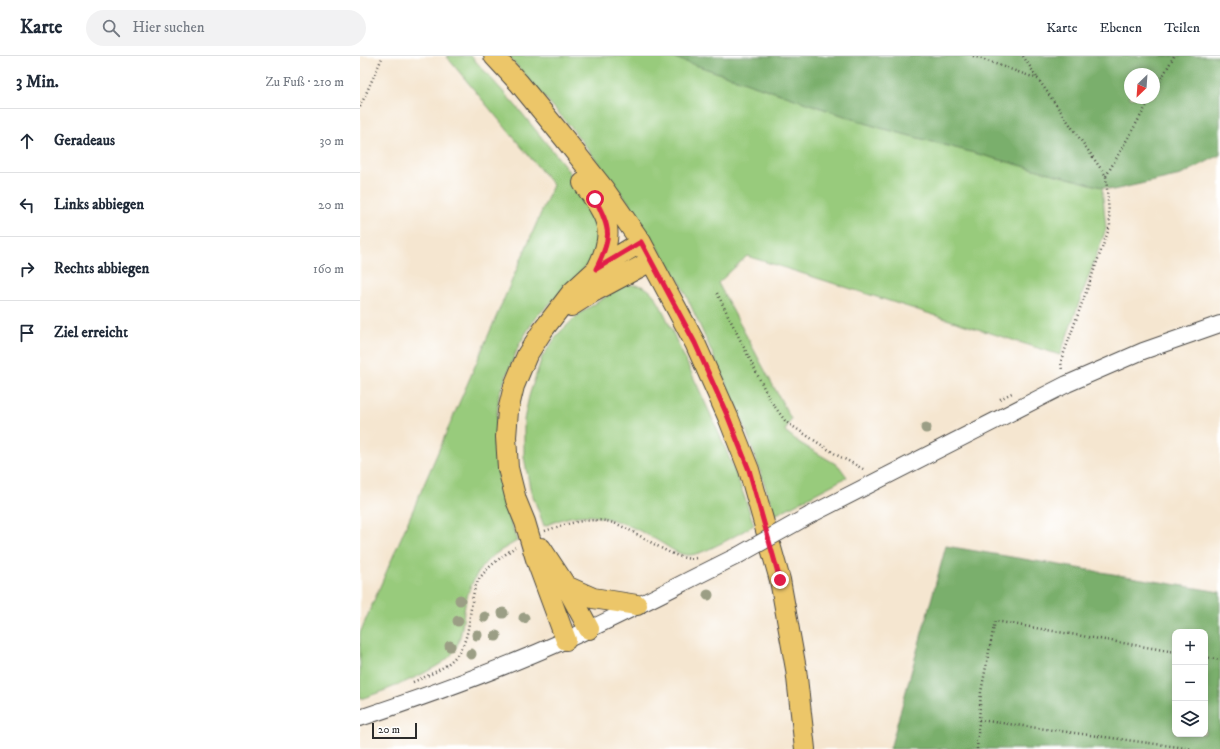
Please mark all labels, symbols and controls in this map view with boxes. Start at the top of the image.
search box [86,10,366,46]
text: Karte [20,16,62,39]
icon: search [100,17,122,39]
text: Hier suchen [132,18,205,37]
text: Karte [1046,19,1077,37]
text: Ebenen [1099,19,1142,37]
text: Teilen [1164,19,1200,37]
north arrow [1124,68,1160,104]
text: 3 Min. [16,71,59,93]
text: Zu Fuß · 210 m [265,74,344,90]
icon: ahead [16,130,38,152]
text: Geradeaus [54,131,115,150]
text: 30 m [320,133,344,149]
route start [586,190,604,208]
icon: left [16,194,38,216]
text: Links abbiegen [54,195,144,214]
text: 20 m [318,197,344,213]
icon: right [16,258,38,280]
text: Rechts abbiegen [54,259,149,278]
text: 160 m [313,261,344,277]
icon: arrive [16,322,38,344]
text: Ziel erreicht [54,323,128,342]
route end [771,571,789,589]
map controls [1172,629,1208,737]
button: + [1172,629,1208,665]
button: − [1172,665,1208,701]
button: layers [1172,701,1208,737]
scale bar [372,721,417,740]
text: 20 m [378,723,400,737]

